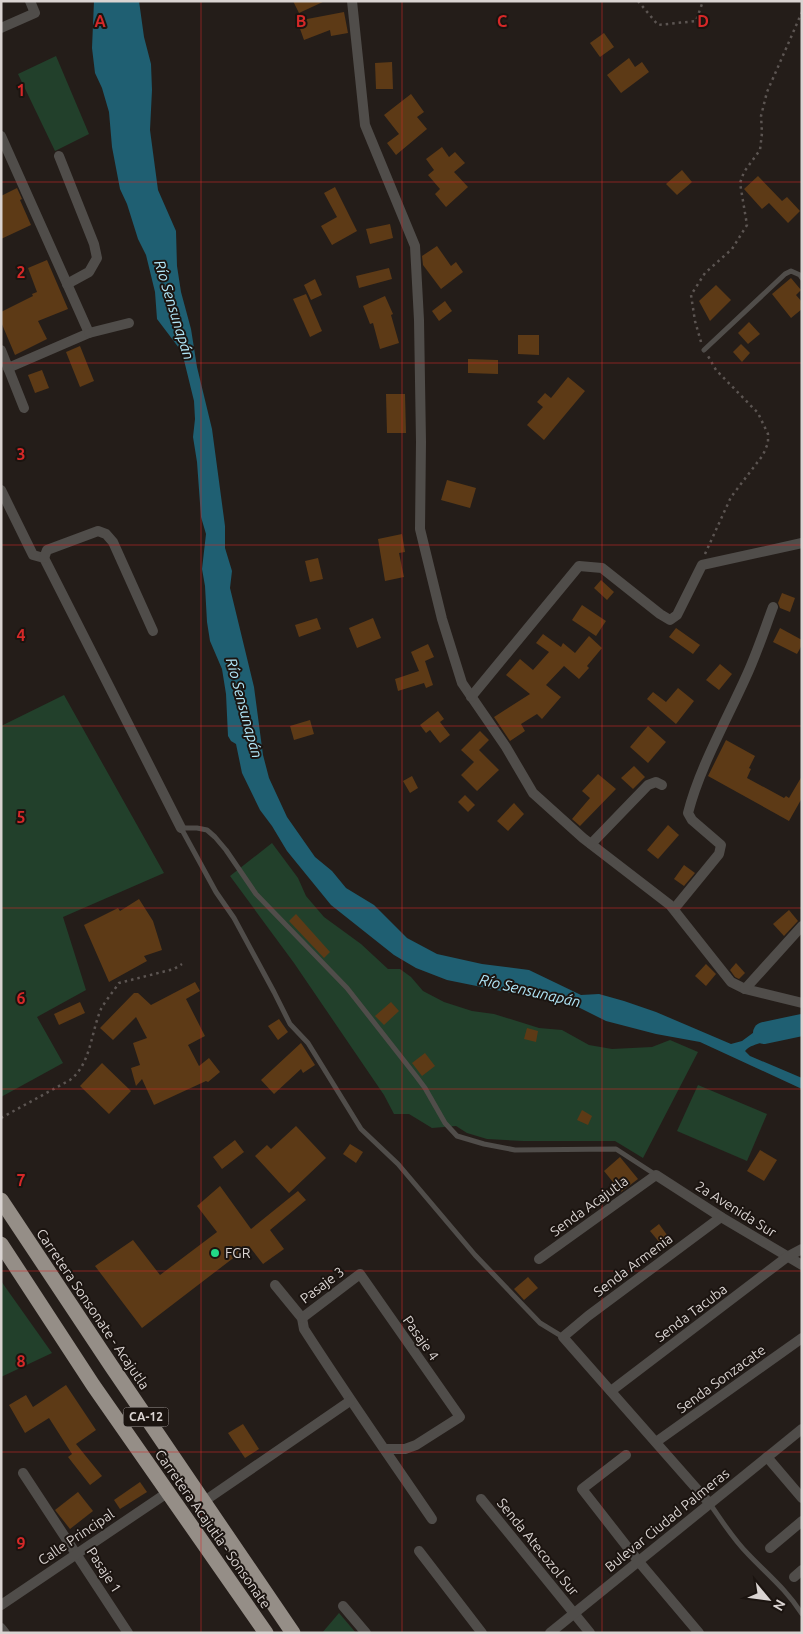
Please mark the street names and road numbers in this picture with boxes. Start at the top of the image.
street label: Senda Acajutla [547,1172,631,1240]
street label: 2a Avenida Sur [693,1178,780,1241]
street label: Carretera Sonsonate - Acajutla [33,1226,153,1392]
street label: Senda Armenia [590,1230,676,1300]
street label: Pasaje 3 [297,1263,347,1307]
street label: Senda Tacuba [652,1281,730,1345]
street label: Pasaje 4 [400,1313,442,1364]
street label: Senda Sonzacate [674,1341,768,1417]
road number: CA-12 [124,1408,168,1426]
street label: Carretera Acajutla - Sonsonate [152,1447,274,1611]
street label: Bulevar Ciudad Palmeras [602,1465,732,1575]
street label: Senda Atecozol Sur [494,1495,583,1599]
street label: Calle Principal [35,1506,117,1568]
street label: Pasaje 1 [83,1544,125,1596]

